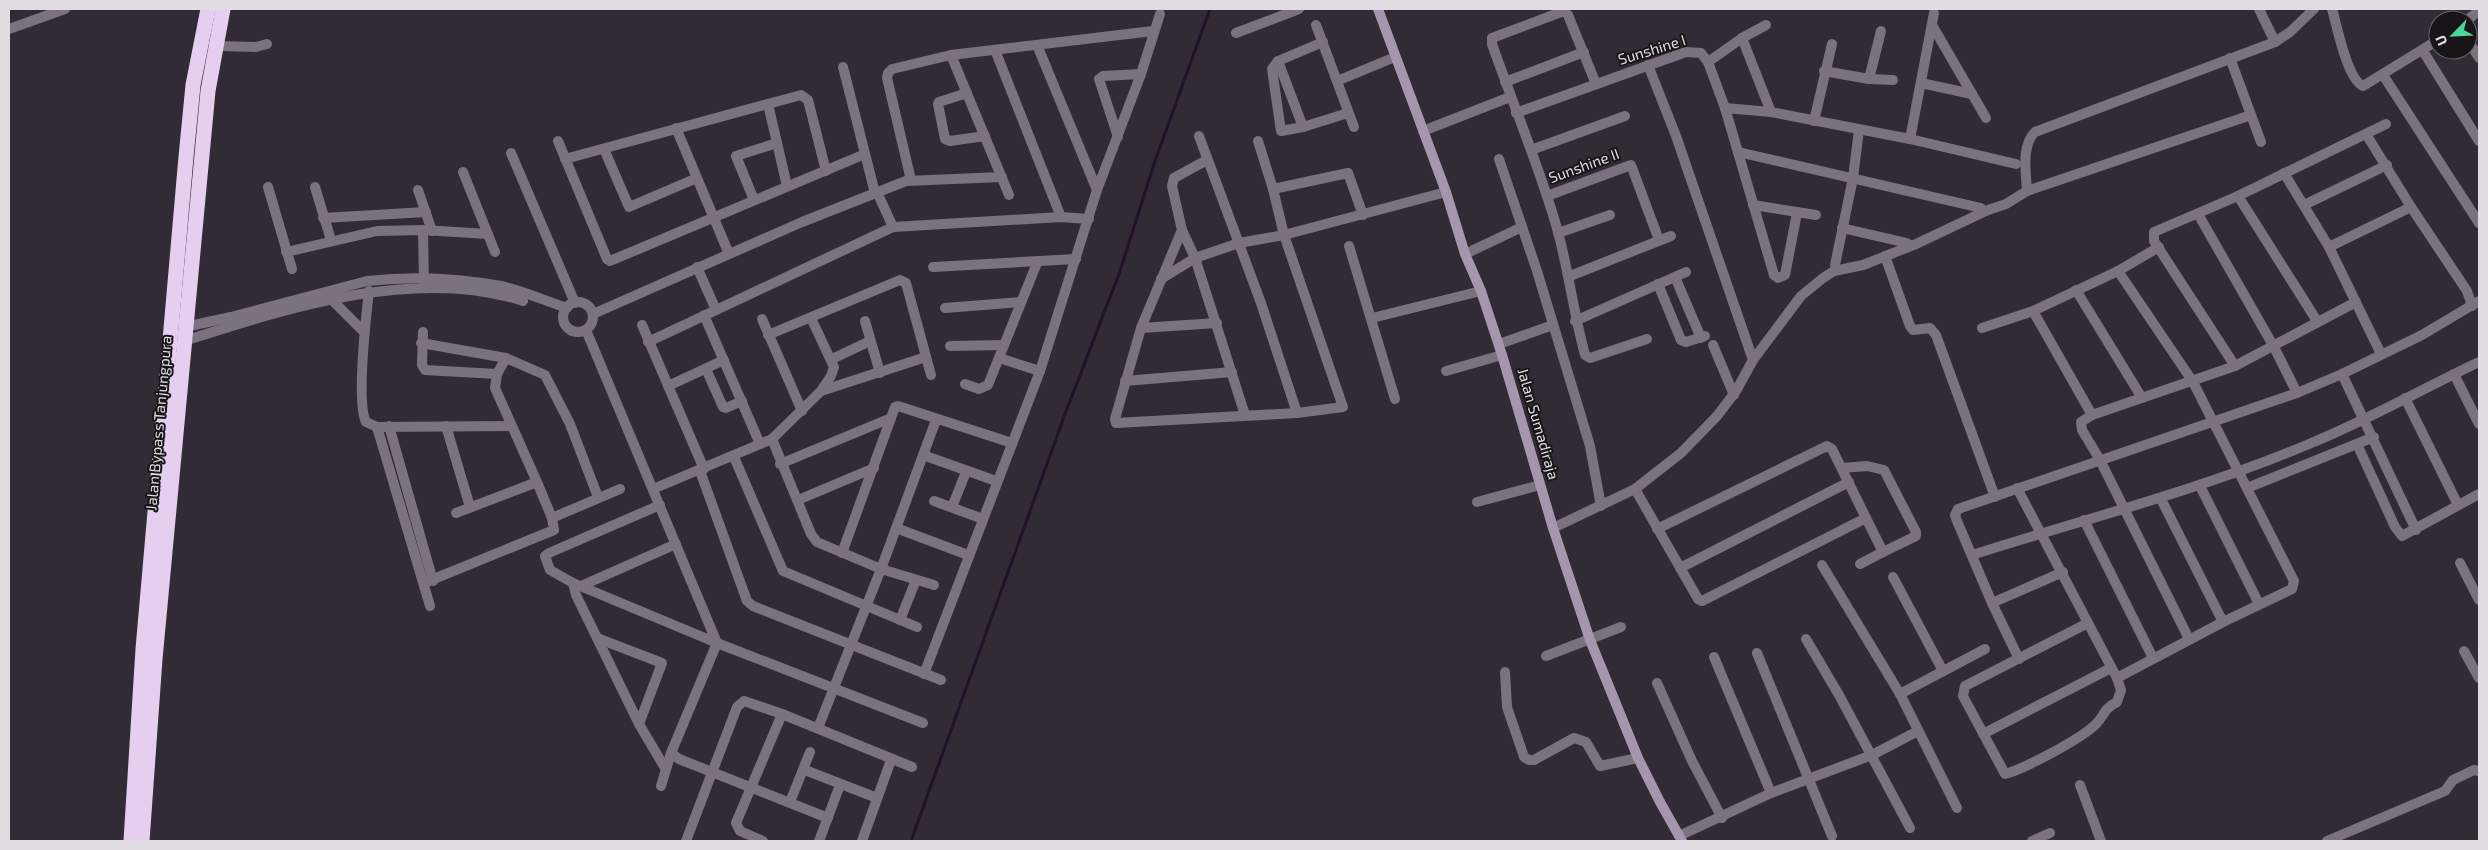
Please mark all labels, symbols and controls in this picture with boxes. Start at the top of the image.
north arrow [2428,10,2478,60]
street label: Sunshine I [1616,30,1688,68]
text: U [2431,33,2450,48]
street label: Sunshine II [1546,144,1621,186]
street label: Jalan Bypass Tanjungpura [141,335,176,511]
street label: Jalan Sumadiraja [1514,366,1563,482]

